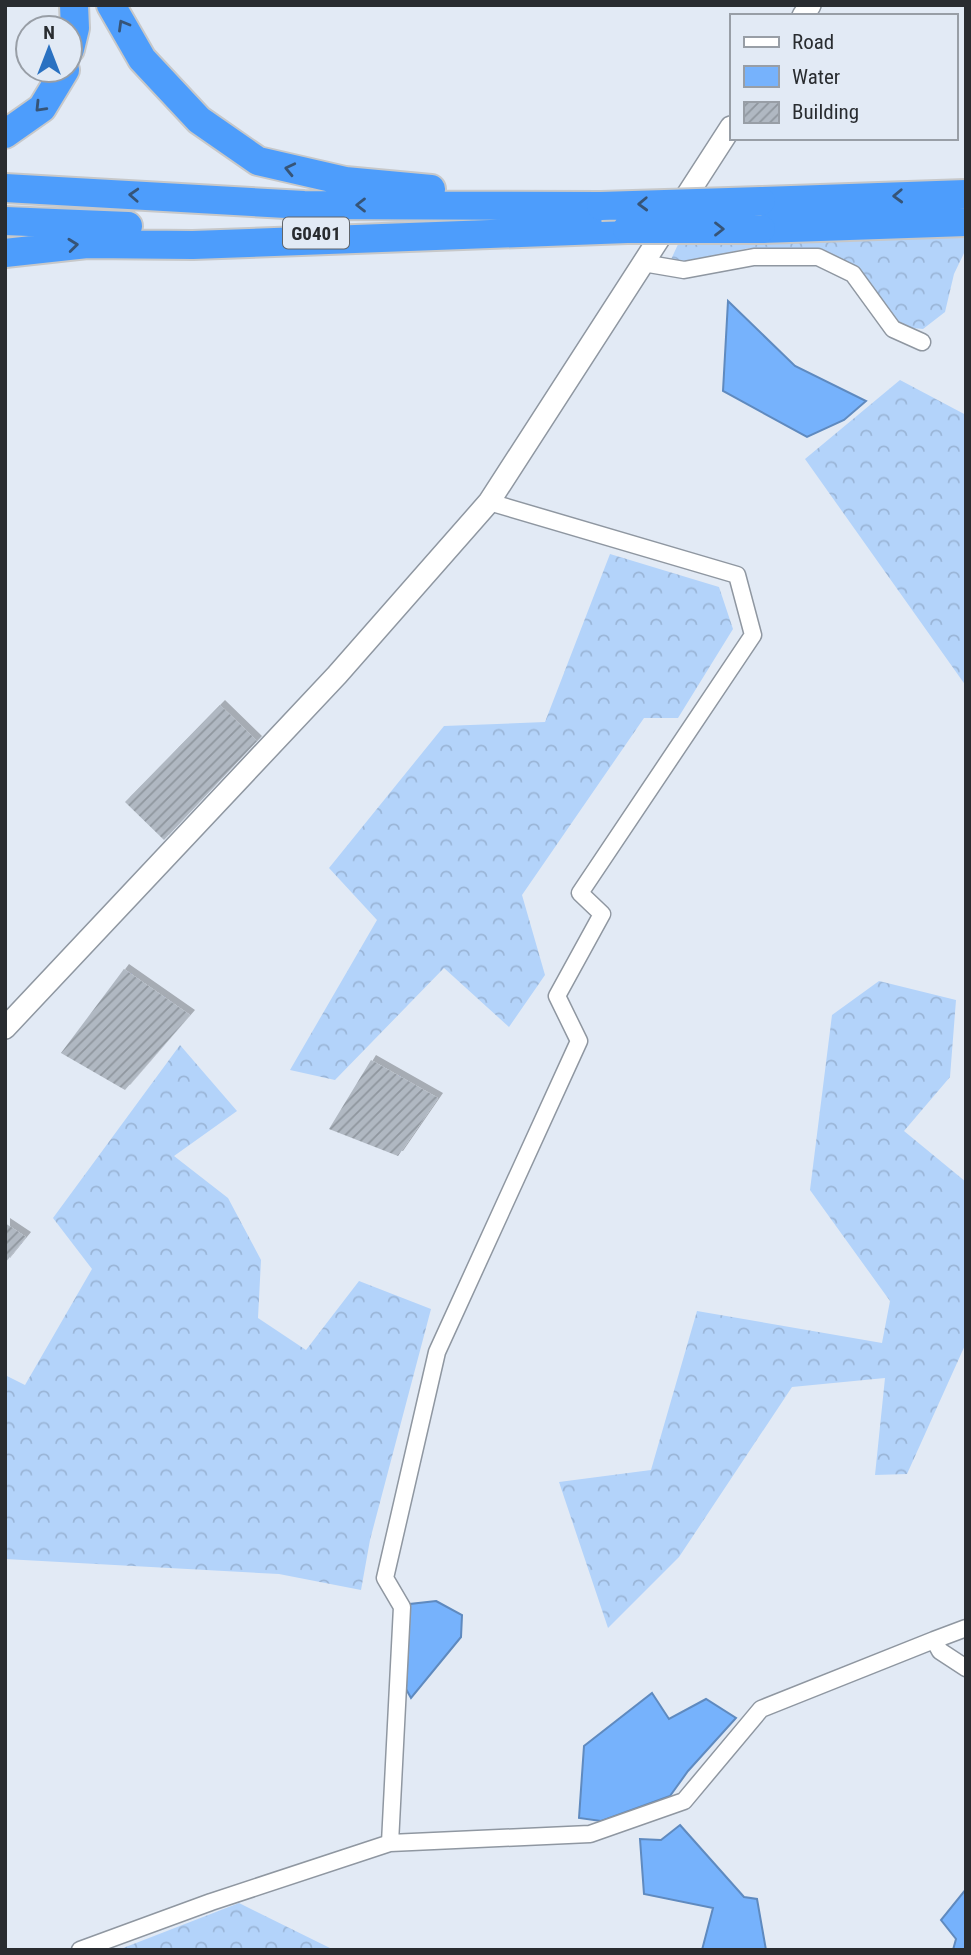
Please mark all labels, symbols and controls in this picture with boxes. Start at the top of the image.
north arrow [14,14,84,84]
legend [730,14,957,140]
one-way arrow [118,20,131,33]
text: N [43,21,55,44]
text: Road [792,30,834,54]
text: Water [792,65,840,89]
one-way arrow [36,98,49,111]
text: Building [792,100,859,124]
one-way arrow [284,162,296,177]
one-way arrow [128,188,139,203]
one-way arrow [892,189,903,204]
one-way arrow [356,197,366,213]
one-way arrow [638,197,649,212]
road number: G0401 [283,218,349,248]
one-way arrow [714,221,724,237]
one-way arrow [68,238,79,253]

